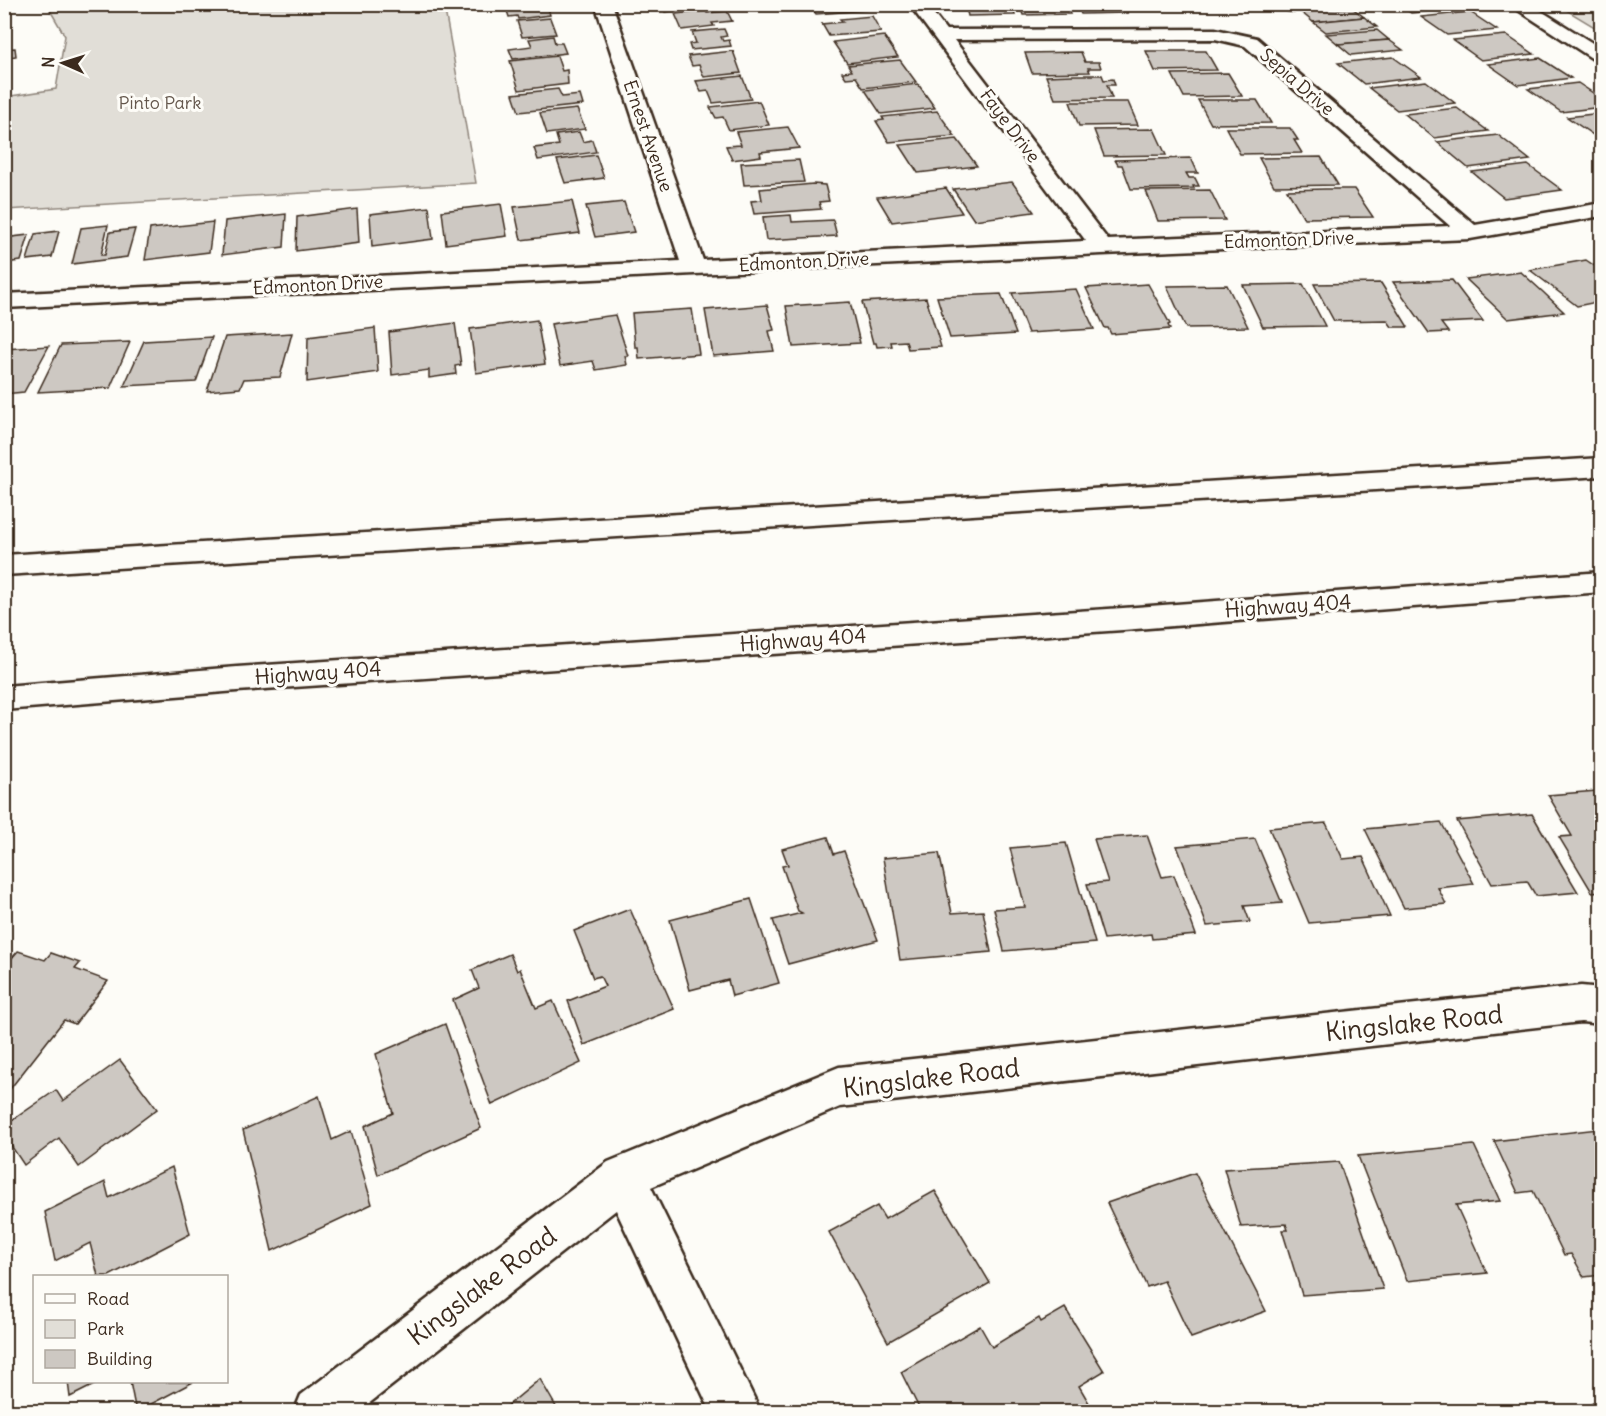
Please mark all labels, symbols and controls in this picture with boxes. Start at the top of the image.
north arrow [33,33,93,93]
street label: Sepia Drive [1255,43,1339,120]
text: N [38,56,58,68]
street label: Ernest Avenue [619,77,678,195]
street label: Faye Drive [975,84,1046,167]
park label: Pinto Park [119,91,201,114]
street label: Edmonton Drive [1223,226,1355,253]
street label: Edmonton Drive [738,247,870,276]
street label: Edmonton Drive [252,270,384,299]
street label: Highway 404 [1224,588,1352,623]
street label: Highway 404 [739,622,867,657]
street label: Highway 404 [254,655,382,690]
street label: Kingslake Road [1324,997,1504,1048]
street label: Kingslake Road [840,1050,1021,1105]
street label: Kingslake Road [401,1219,563,1352]
legend [33,1275,228,1383]
text: Road [87,1287,130,1310]
text: Park [87,1317,124,1340]
text: Building [87,1347,152,1370]

